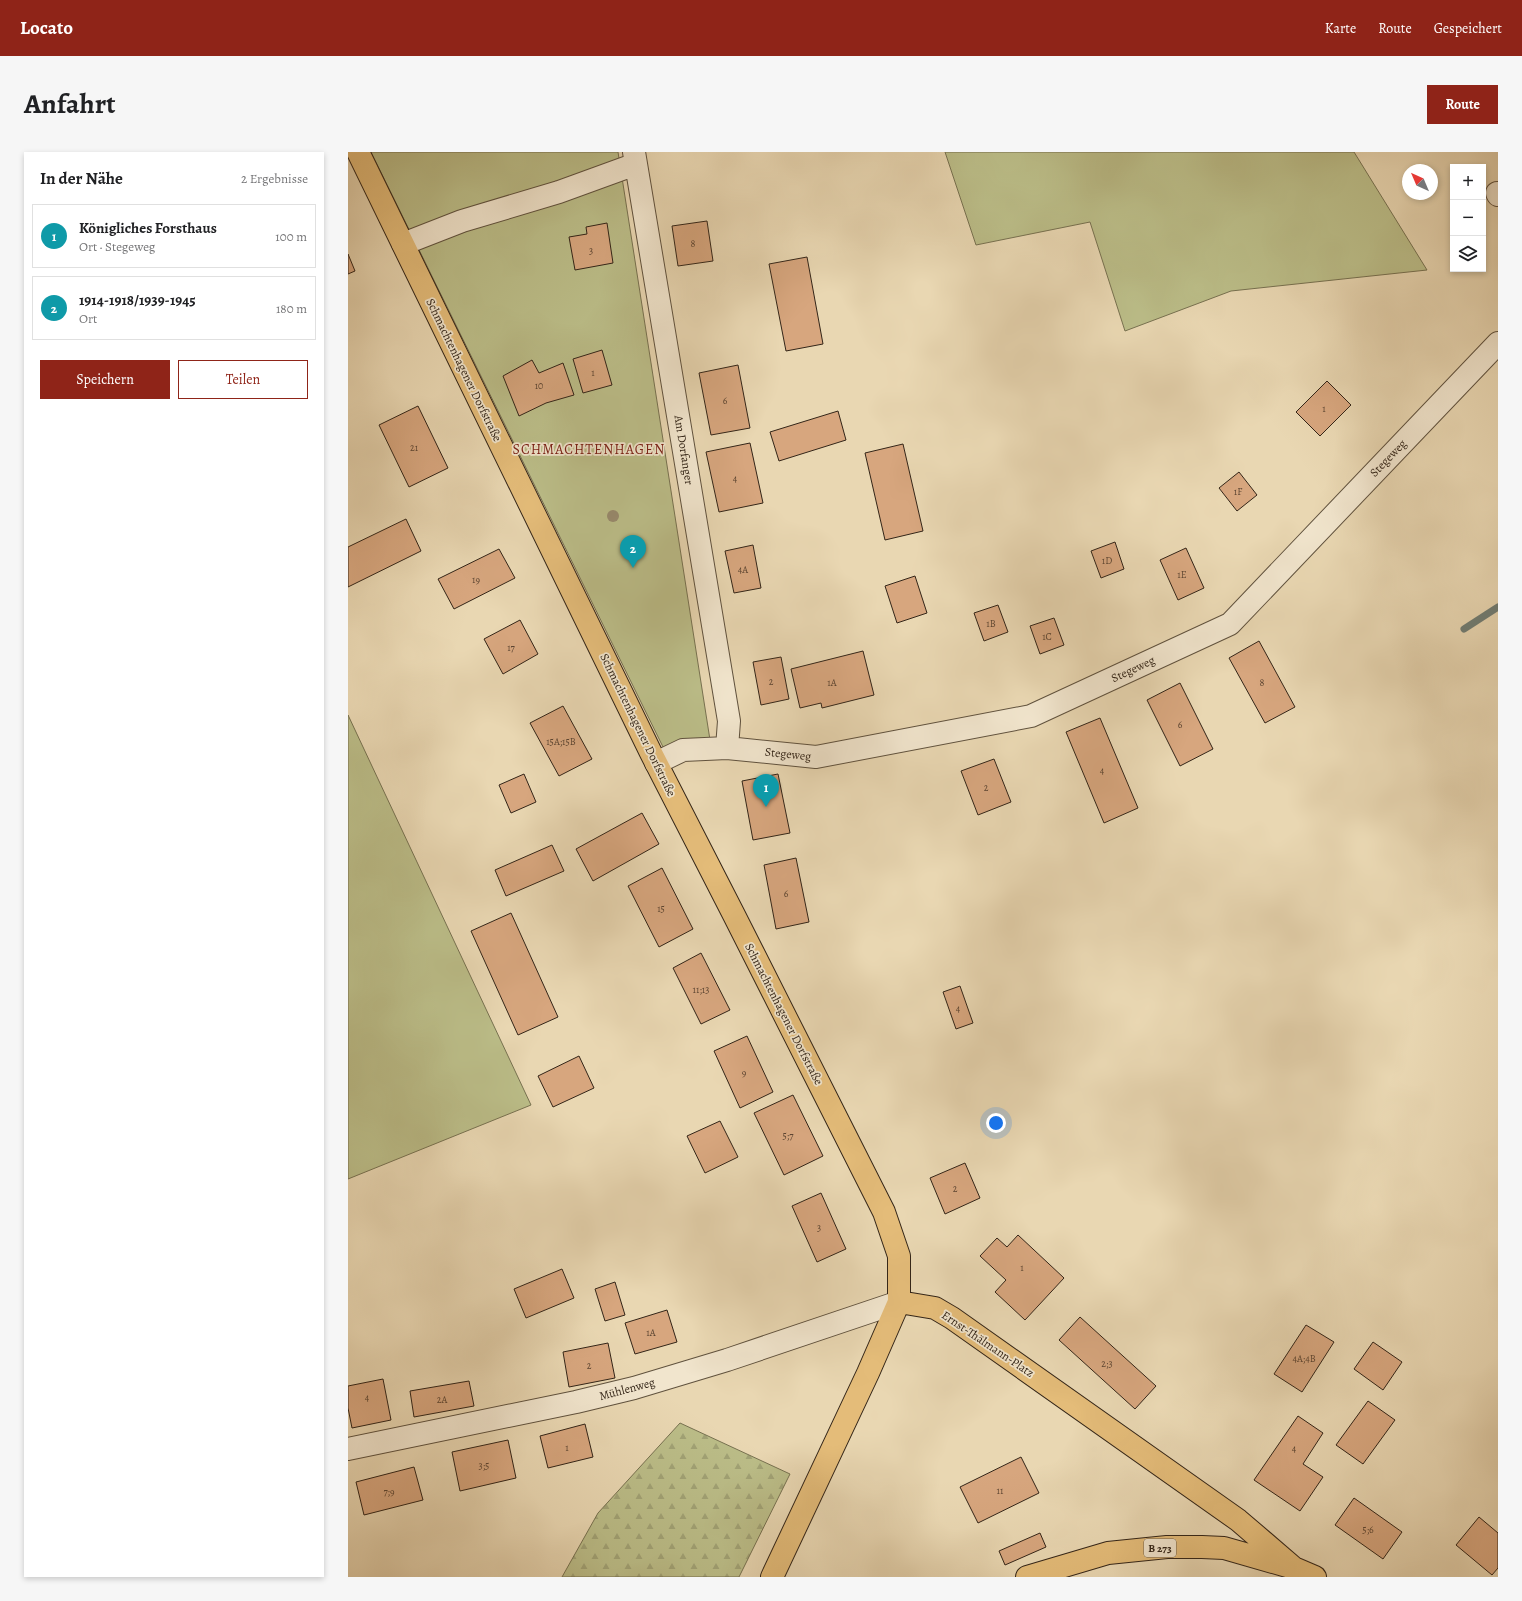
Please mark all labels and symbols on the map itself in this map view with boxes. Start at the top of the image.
north arrow [1402,164,1438,200]
house number: 8 [691,237,696,250]
house number: 3 [589,244,593,257]
street label: Schmachtenhagener Dorfstraße [422,296,506,444]
house number: 1 [591,366,595,379]
house number: 10 [535,379,543,392]
house number: 6 [723,394,728,407]
house number: 1 [1322,402,1326,415]
street label: Am Dorfanger [670,413,697,486]
street label: Stegeweg [1366,436,1410,480]
district label: SCHMACHTENHAGEN [513,440,665,459]
house number: 21 [410,441,419,454]
house number: 4 [733,472,738,485]
house number: 1F [1234,485,1242,498]
pin: 2 [620,535,646,568]
house number: 1D [1102,554,1112,567]
house number: 4A [738,563,748,576]
house number: 1E [1177,568,1187,581]
house number: 19 [472,573,480,586]
house number: 1B [986,617,996,630]
house number: 1C [1042,630,1052,643]
house number: 17 [507,641,516,654]
street label: Schmachtenhagener Dorfstraße [596,651,680,799]
street label: Stegeweg [1109,652,1157,686]
house number: 2 [769,675,774,688]
house number: 1A [827,676,837,689]
house number: 8 [1260,676,1265,689]
house number: 6 [1178,718,1183,731]
house number: 15A;15B [546,735,576,748]
street label: Stegeweg [764,744,812,764]
house number: 4 [1100,764,1105,777]
pin: 1 [753,774,779,807]
house number: 2 [984,781,989,794]
house number: 6 [784,887,789,900]
house number: 15 [657,902,665,915]
street label: Schmachtenhagener Dorfstraße [741,940,827,1088]
house number: 11;13 [693,983,709,996]
house number: 4 [956,1002,961,1015]
house number: 9 [742,1066,747,1079]
your location [986,1113,1006,1133]
house number: 5;7 [783,1129,794,1142]
house number: 2 [953,1182,958,1195]
house number: 3 [817,1221,821,1234]
house number: 1 [1020,1261,1024,1274]
street label: Ernst-Thälmann-Platz [939,1307,1037,1381]
house number: 1A [646,1326,656,1339]
house number: 4A;4B [1292,1352,1316,1365]
house number: 2;3 [1101,1357,1113,1370]
house number: 2 [587,1359,592,1372]
street label: Mühlenweg [597,1374,657,1404]
house number: 4 [365,1391,370,1404]
house number: 2A [437,1393,447,1406]
house number: 1 [565,1441,569,1454]
house number: 4 [1292,1442,1297,1455]
house number: 3;5 [479,1459,489,1472]
house number: 11 [997,1484,1004,1497]
house number: 7;9 [383,1485,395,1498]
house number: 5;6 [1362,1523,1374,1536]
road number: B 273 [1144,1539,1176,1557]

